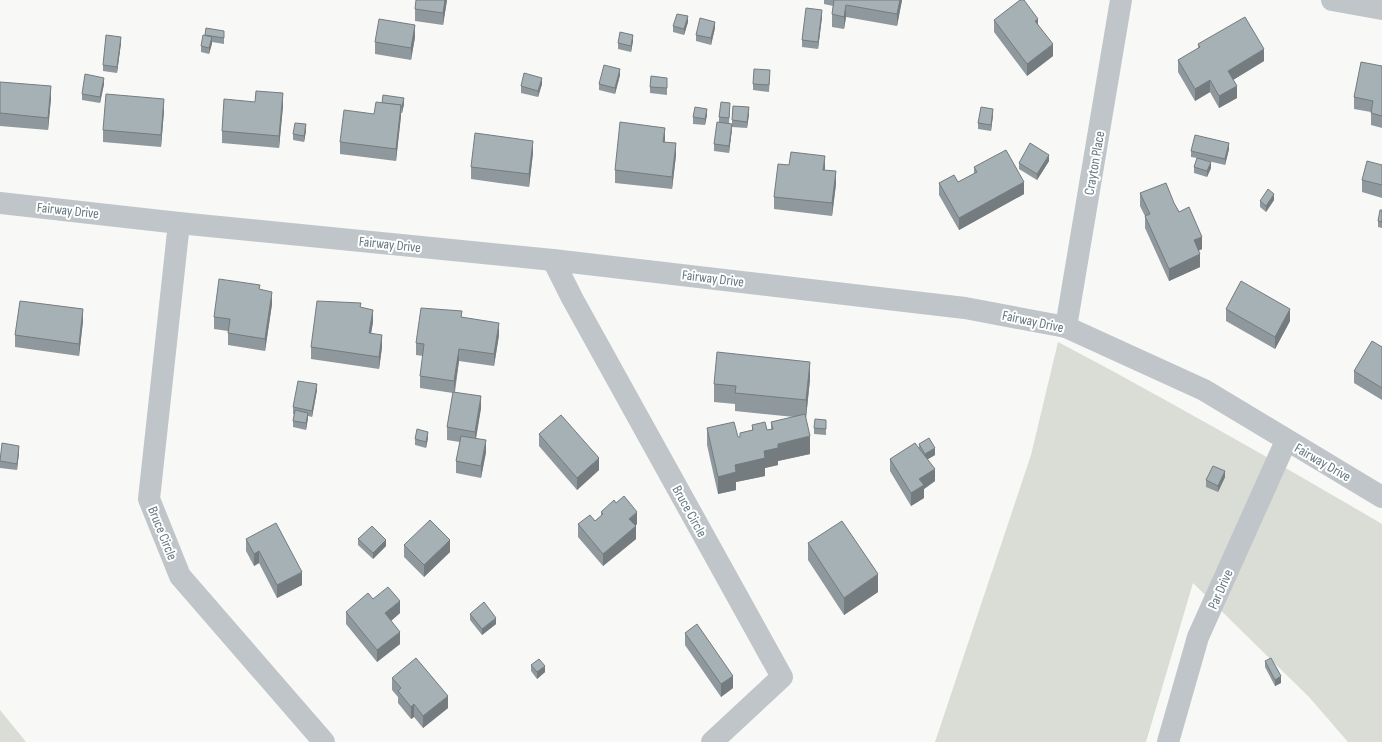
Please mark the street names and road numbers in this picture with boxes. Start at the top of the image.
street label: Crayton Place [1081,130,1108,196]
street label: Fairway Drive [36,199,100,222]
street label: Fairway Drive [358,233,422,256]
street label: Fairway Drive [681,266,745,291]
street label: Fairway Drive [1001,307,1065,336]
street label: Fairway Drive [1292,439,1354,485]
street label: Bruce Circle [668,482,711,540]
street label: Bruce Circle [144,504,181,563]
street label: Par Drive [1204,567,1237,612]

